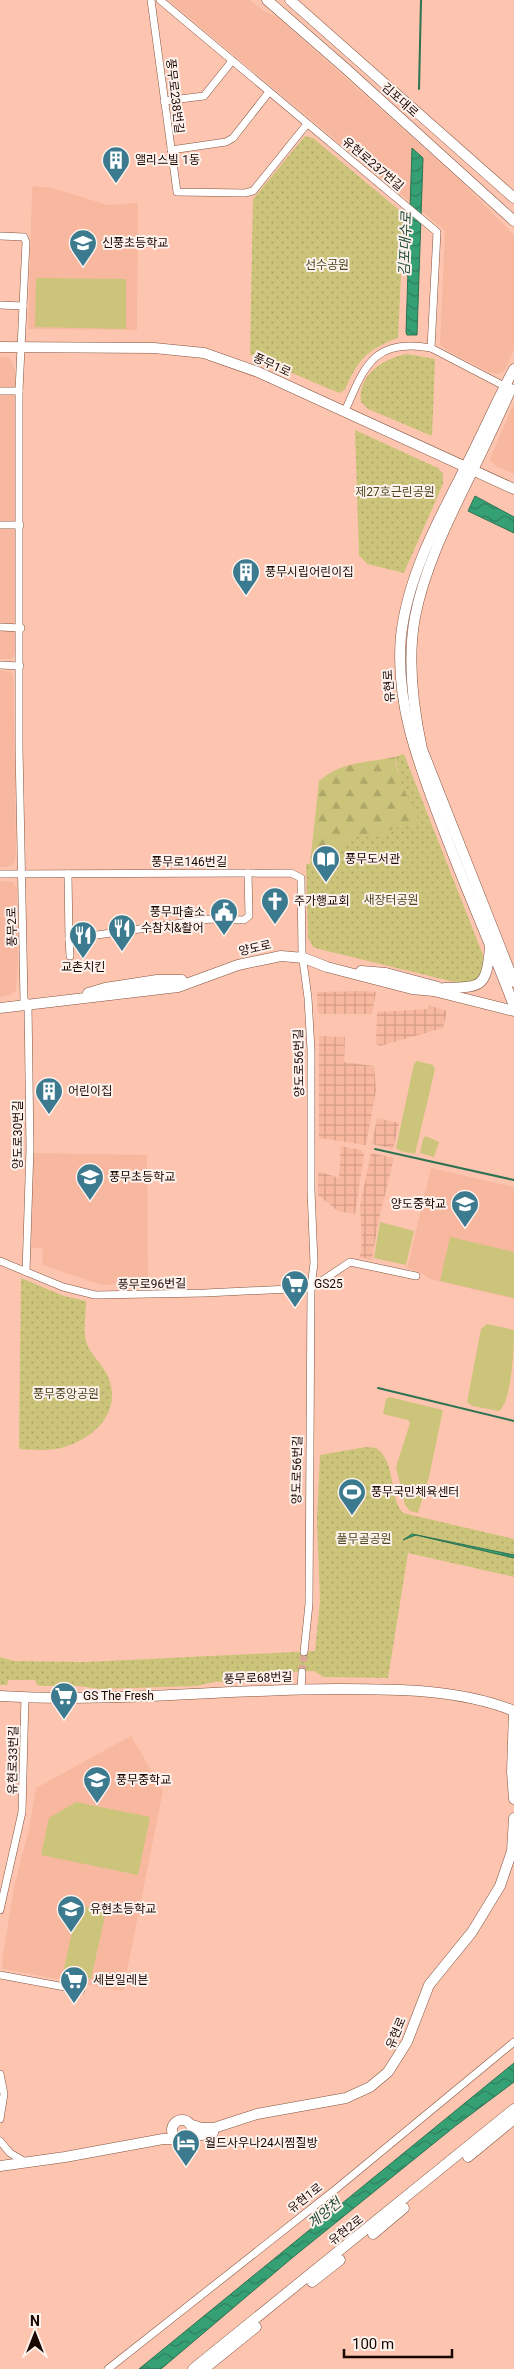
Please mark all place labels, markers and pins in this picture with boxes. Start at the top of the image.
building icon: 앨리스빌 1동 [101,145,131,184]
place label: 앨리스빌 1동 [135,153,200,167]
school or university icon: 신풍초등학교 [68,228,98,267]
place label: 신풍초등학교 [102,236,168,250]
building icon: 풍무시립어린이집 [231,557,261,596]
place label: 풍무시립어린이집 [265,565,353,579]
library icon: 풍무도서관 [311,844,341,883]
place label: 풍무도서관 [345,852,400,866]
church icon: 주가행교회 [260,886,290,925]
place label: 주가행교회 [294,894,349,908]
public building icon: 풍무파출소 [209,897,239,936]
place label: 풍무파출소 [150,905,205,919]
restaurant icon: 수참치&활어 [107,913,137,952]
restaurant icon: 교촌치킨 [68,920,98,959]
place label: 수참치&활어 [141,921,204,935]
place label: 교촌치킨 [61,960,105,974]
building icon: 어린이집 [34,1076,64,1115]
place label: 어린이집 [68,1084,112,1098]
school or university icon: 풍무초등학교 [75,1162,105,1201]
place label: 풍무초등학교 [109,1170,175,1184]
school or university icon: 양도중학교 [450,1189,480,1228]
place label: 양도중학교 [391,1197,446,1211]
supermarket icon: GS25 [280,1269,310,1308]
place label: GS25 [314,1277,343,1291]
sports icon: 풍무국민체육센터 [337,1477,367,1516]
place label: 풍무국민체육센터 [371,1485,459,1499]
supermarket icon: GS The Fresh [49,1681,79,1720]
place label: GS The Fresh [83,1689,154,1703]
school or university icon: 풍무중학교 [82,1765,112,1804]
place label: 풍무중학교 [116,1773,171,1787]
school or university icon: 유현초등학교 [56,1894,86,1933]
place label: 유현초등학교 [90,1902,156,1916]
supermarket icon: 세븐일레븐 [59,1965,89,2004]
place label: 세븐일레븐 [93,1973,148,1987]
hotel icon: 월드사우나24시찜질방 [171,2128,201,2167]
place label: 월드사우나24시찜질방 [205,2136,318,2150]

